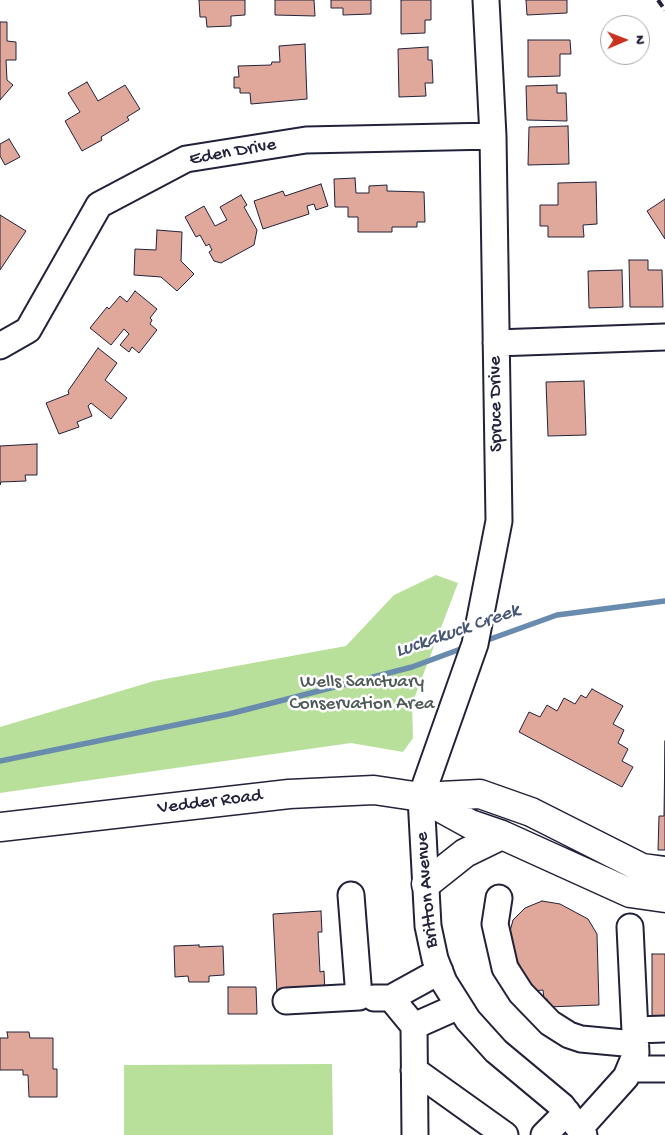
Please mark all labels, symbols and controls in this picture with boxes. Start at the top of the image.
north arrow [600,15,650,65]
text: N [631,35,648,44]
street label: Eden Drive [188,134,278,172]
street label: Spruce Drive [485,356,509,452]
water label: Luckakuck Creek [393,600,523,664]
park label: Wells Sanctuary Conservation Area [289,672,435,716]
street label: Vedder Road [156,785,264,821]
street label: Britton Avenue [412,831,444,949]

